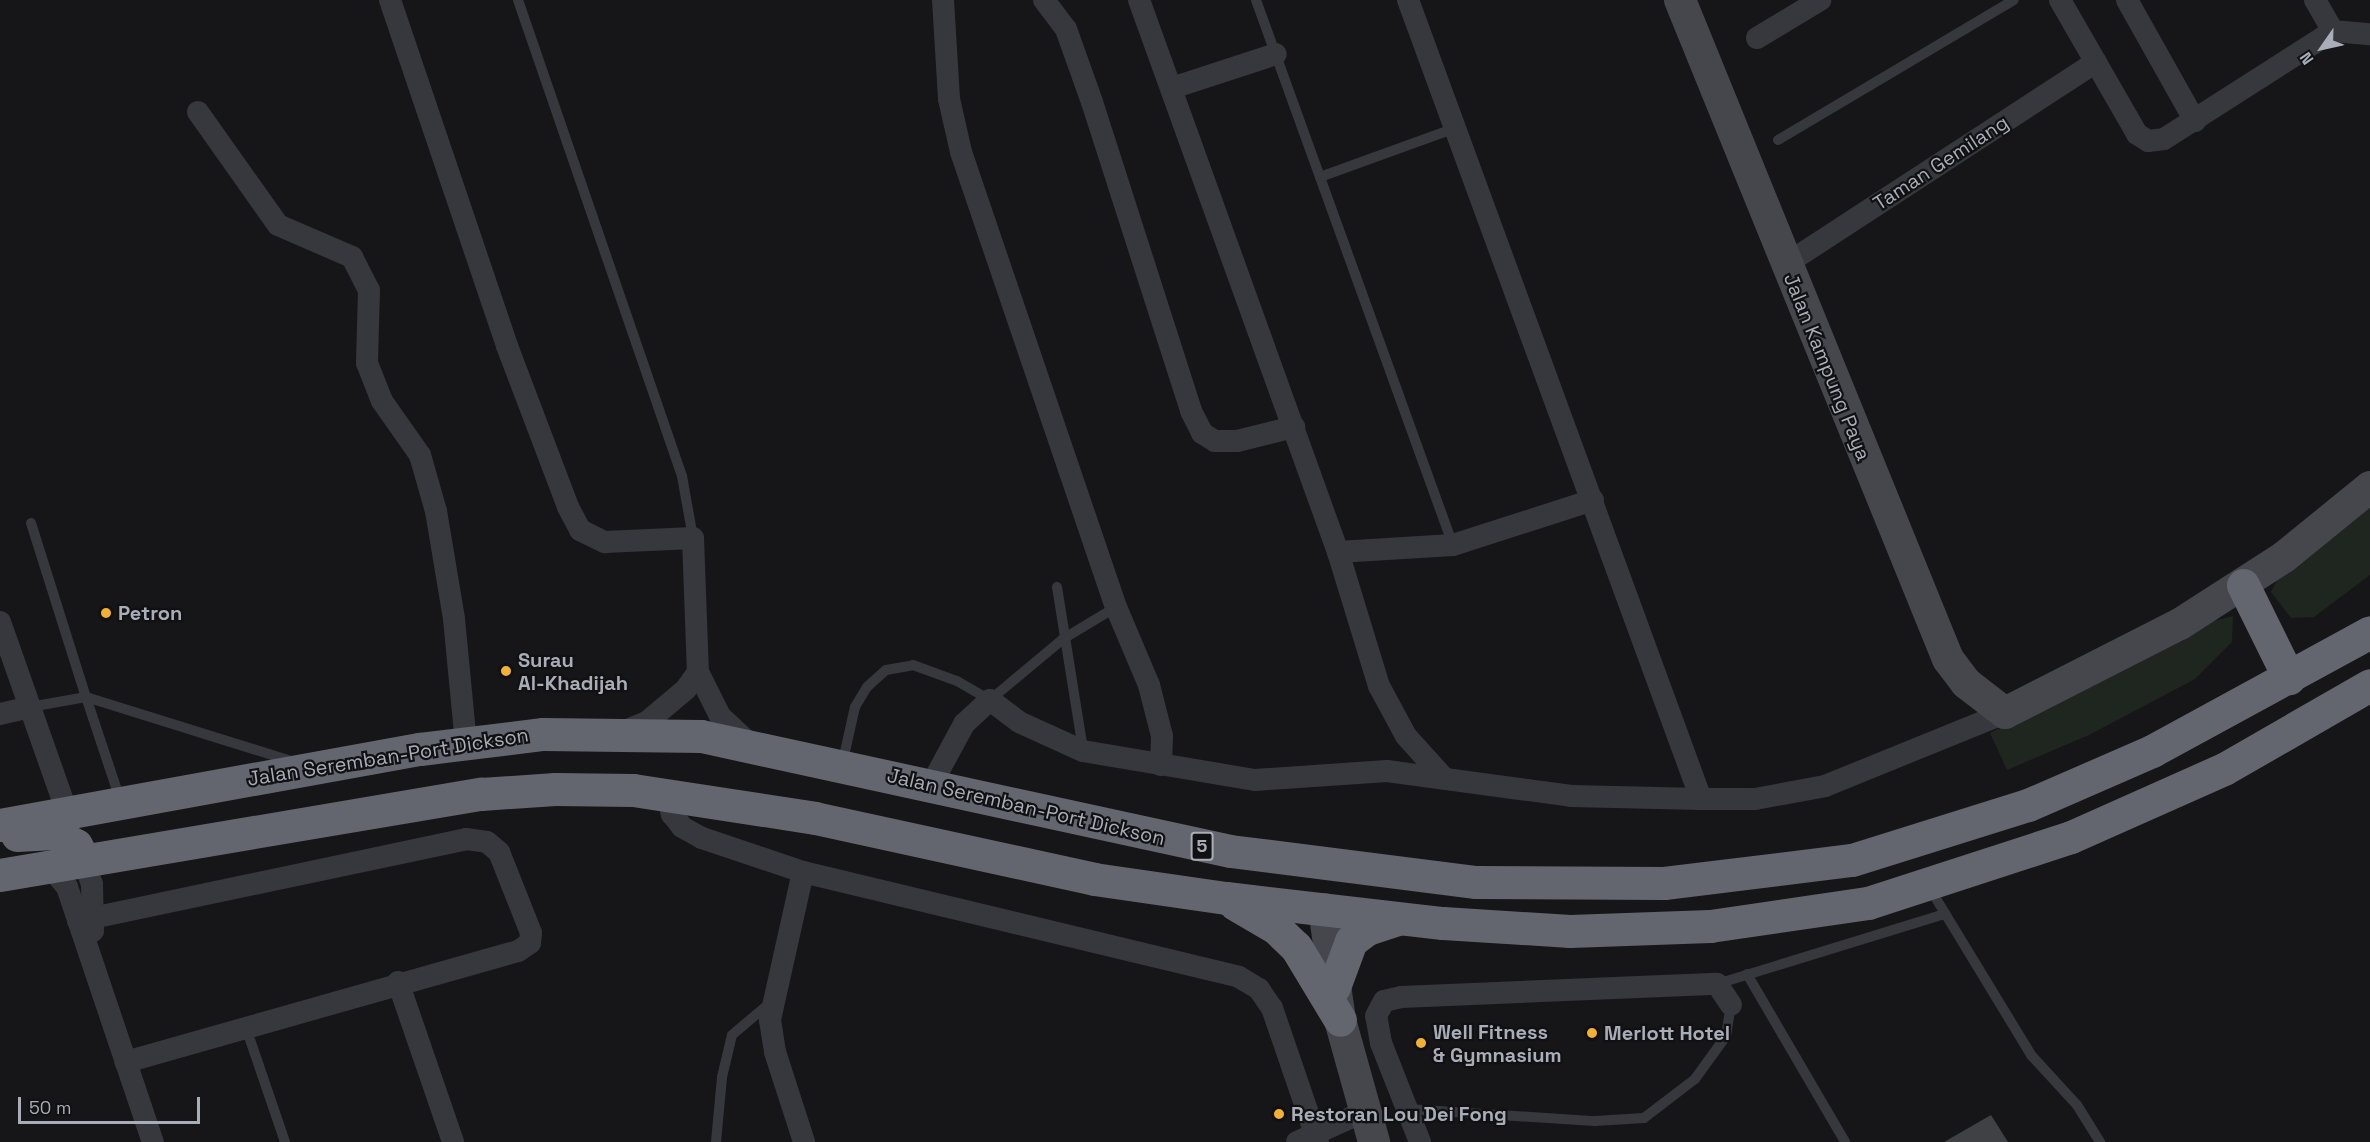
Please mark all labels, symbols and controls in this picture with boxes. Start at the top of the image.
north arrow [2292,18,2352,78]
text: N [2295,48,2318,69]
street label: Taman Gemilang [1869,110,2013,216]
street label: Jalan Kampung Paya [1778,270,1876,464]
place label: Petron [118,601,182,625]
marker: Petron [99,606,113,620]
place label: Surau Al-Khadijah [518,648,628,695]
marker: Surau Al-Khadijah [499,664,513,678]
street label: Jalan Seremban-Port Dickson [246,723,530,791]
street label: Jalan Seremban-Port Dickson [885,763,1167,851]
road number: 5 [1190,831,1214,861]
place label: Well Fitness & Gymnasium [1433,1020,1562,1067]
place label: Merlott Hotel [1604,1021,1730,1045]
marker: Merlott Hotel [1585,1026,1599,1040]
marker: Well Fitness & Gymnasium [1414,1036,1428,1050]
scale bar [21,1085,202,1123]
text: 50 m [29,1096,71,1119]
place label: Restoran Lou Dei Fong [1291,1102,1507,1126]
marker: Restoran Lou Dei Fong [1272,1107,1286,1121]

